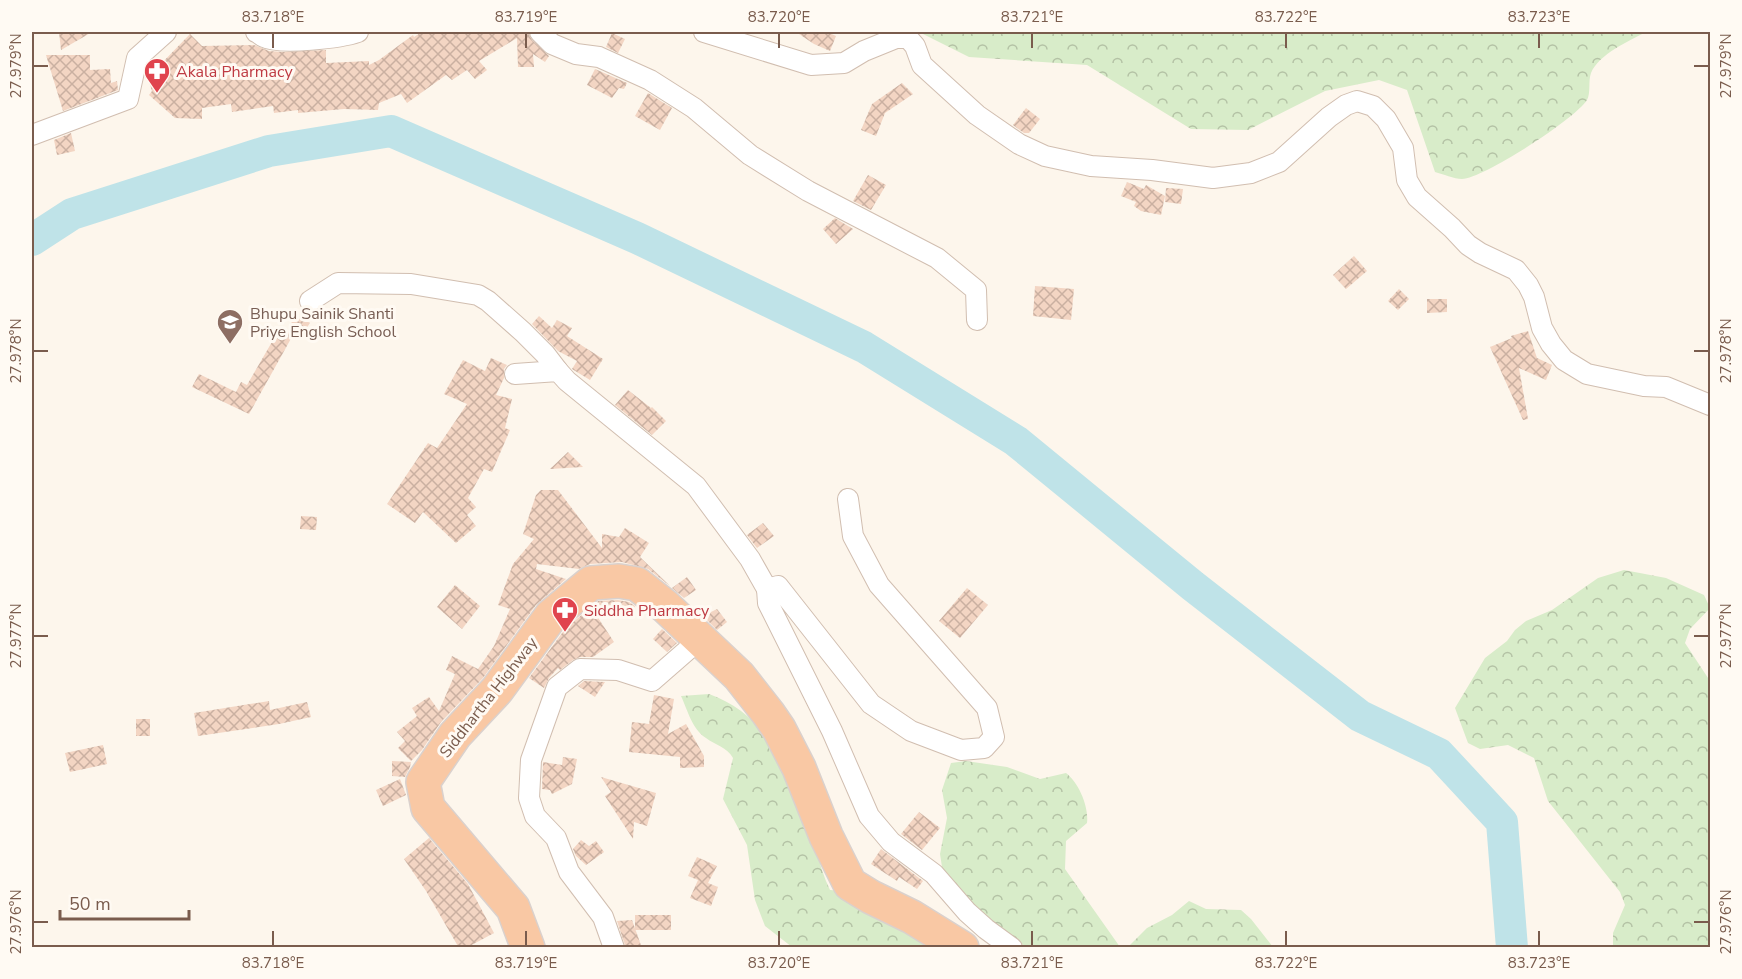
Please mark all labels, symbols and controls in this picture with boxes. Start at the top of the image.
text: 83.718°E [242,7,304,27]
text: 83.719°E [495,7,557,27]
text: 83.720°E [748,7,810,27]
text: 83.721°E [1001,7,1063,27]
text: 83.722°E [1255,7,1317,27]
text: 83.723°E [1508,7,1570,27]
text: 27.979°N [6,33,26,99]
text: 27.979°N [1716,33,1736,99]
pharmacy icon: Akala Pharmacy [142,56,172,94]
place label: Akala Pharmacy [176,61,293,83]
place label: Bhupu Sainik Shanti Priye English School [250,303,396,343]
school or university icon: Bhupu Sainik Shanti Priye English School [215,307,245,345]
text: 27.978°N [6,318,26,384]
text: 27.978°N [1716,318,1736,384]
pharmacy icon: Siddha Pharmacy [550,595,580,633]
place label: Siddha Pharmacy [584,600,710,622]
text: 27.977°N [6,603,26,669]
text: 27.977°N [1716,603,1736,669]
street label: Siddhartha Highway [435,632,543,762]
scale bar [60,883,189,921]
text: 27.976°N [6,889,26,955]
text: 27.976°N [1716,889,1736,955]
text: 50 m [69,892,111,916]
text: 83.718°E [242,953,304,973]
text: 83.719°E [495,953,557,973]
text: 83.720°E [748,953,810,973]
text: 83.721°E [1001,953,1063,973]
text: 83.722°E [1255,953,1317,973]
text: 83.723°E [1508,953,1570,973]

